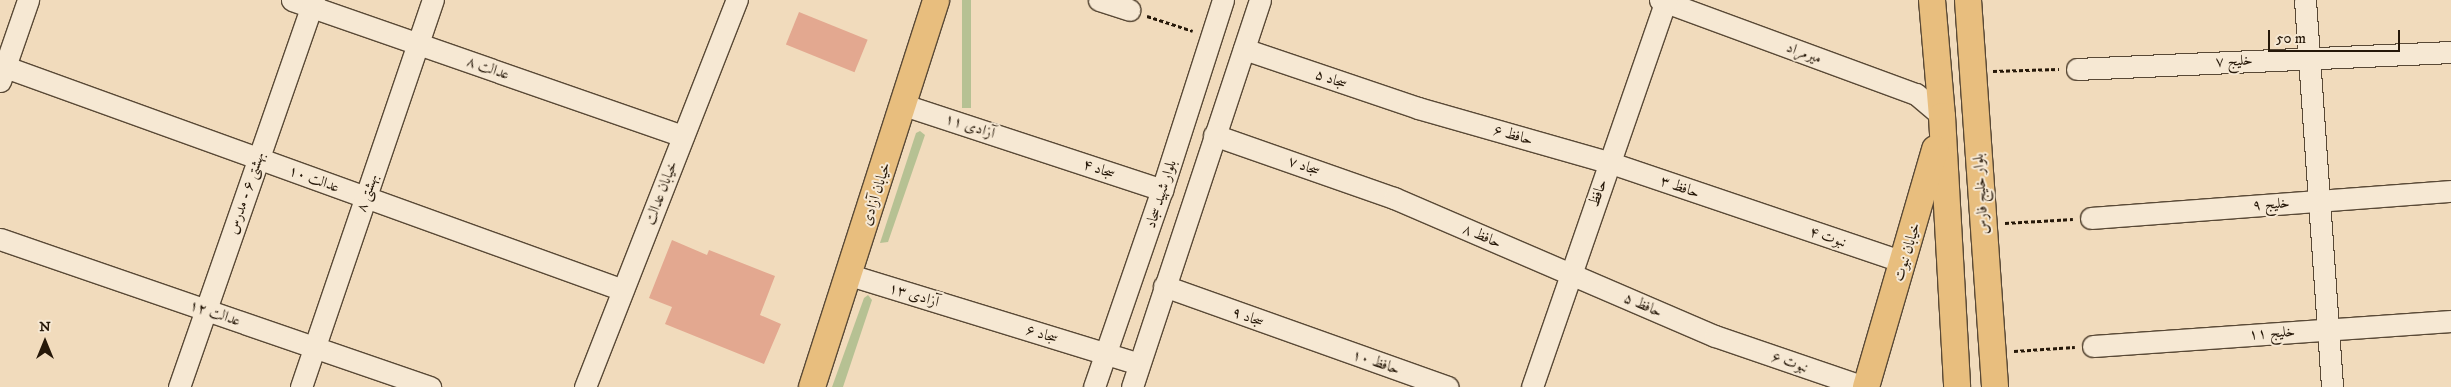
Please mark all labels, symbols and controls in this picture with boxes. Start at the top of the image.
scale bar [2271,20,2404,52]
text: 50 m [2276,29,2306,48]
street label: میرمراد [1784,38,1824,68]
street label: خلیج ۷ [2215,51,2253,71]
street label: عدالت ۸ [464,52,512,84]
street label: سجاد ۵ [1313,65,1349,93]
street label: آزادی ۱۱ [943,109,997,143]
street label: حافظ ۶ [1491,121,1535,149]
street label: بهشتی ۶ - مدرس [224,150,268,236]
street label: سجاد ۷ [1286,152,1322,180]
street label: بلوار خلیج فارس [1969,153,1993,235]
street label: سجاد ۴ [1081,155,1117,183]
street label: خیابان عدالت [641,158,681,228]
street label: بلوار شهید سجاد [1142,158,1180,230]
street label: خیابان آزادی [857,160,895,228]
street label: عدالت ۱۰ [286,162,342,196]
street label: بهشتی ۸ [352,171,382,215]
street label: حافظ ۳ [1658,172,1702,202]
street label: حافظ [1585,177,1611,209]
street label: خلیج ۹ [2252,194,2290,214]
street label: حافظ ۸ [1460,220,1504,252]
street label: خیابان نبوت [1890,220,1924,284]
street label: نبوت ۴ [1807,223,1849,251]
street label: آزادی ۱۳ [887,279,941,311]
street label: حافظ ۵ [1621,289,1665,321]
street label: عدالت ۱۲ [187,296,243,330]
street label: سجاد ۹ [1230,303,1266,331]
north arrow [20,317,70,367]
text: N [39,318,51,336]
street label: سجاد ۶ [1024,321,1060,347]
street label: خلیج ۱۱ [2248,322,2296,344]
street label: حافظ ۱۰ [1350,346,1402,378]
street label: نبوت ۶ [1769,347,1811,377]

